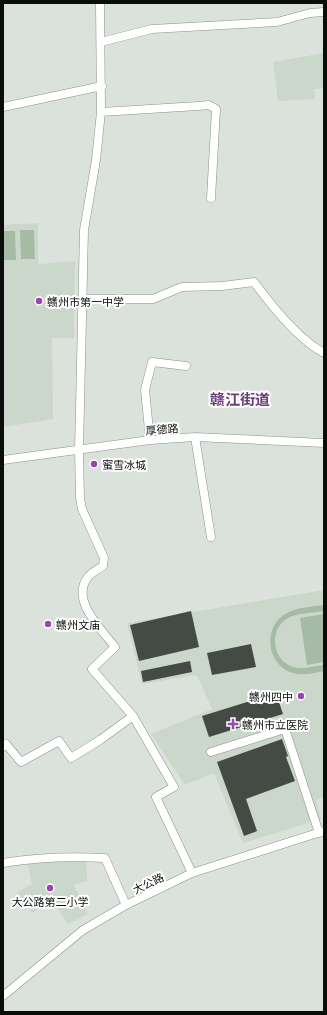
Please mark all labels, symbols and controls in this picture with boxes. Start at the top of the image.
place label: 赣州市第一中学 [47,295,124,308]
marker: 赣州市第一中学 [34,296,44,306]
district label: 赣江街道 [210,390,270,408]
street label: 厚德路 [145,421,179,437]
place label: 蜜雪冰城 [102,458,146,471]
marker: 蜜雪冰城 [89,459,99,469]
place label: 赣州文庙 [56,618,100,631]
marker: 赣州文庙 [43,619,53,629]
place label: 赣州四中 [249,690,293,703]
marker: 赣州四中 [296,691,306,701]
marker: 赣州市立医院 [227,718,239,730]
place label: 赣州市立医院 [242,718,308,731]
street label: 大公路 [130,870,166,896]
marker: 大公路第二小学 [45,883,55,893]
place label: 大公路第二小学 [12,895,89,908]

